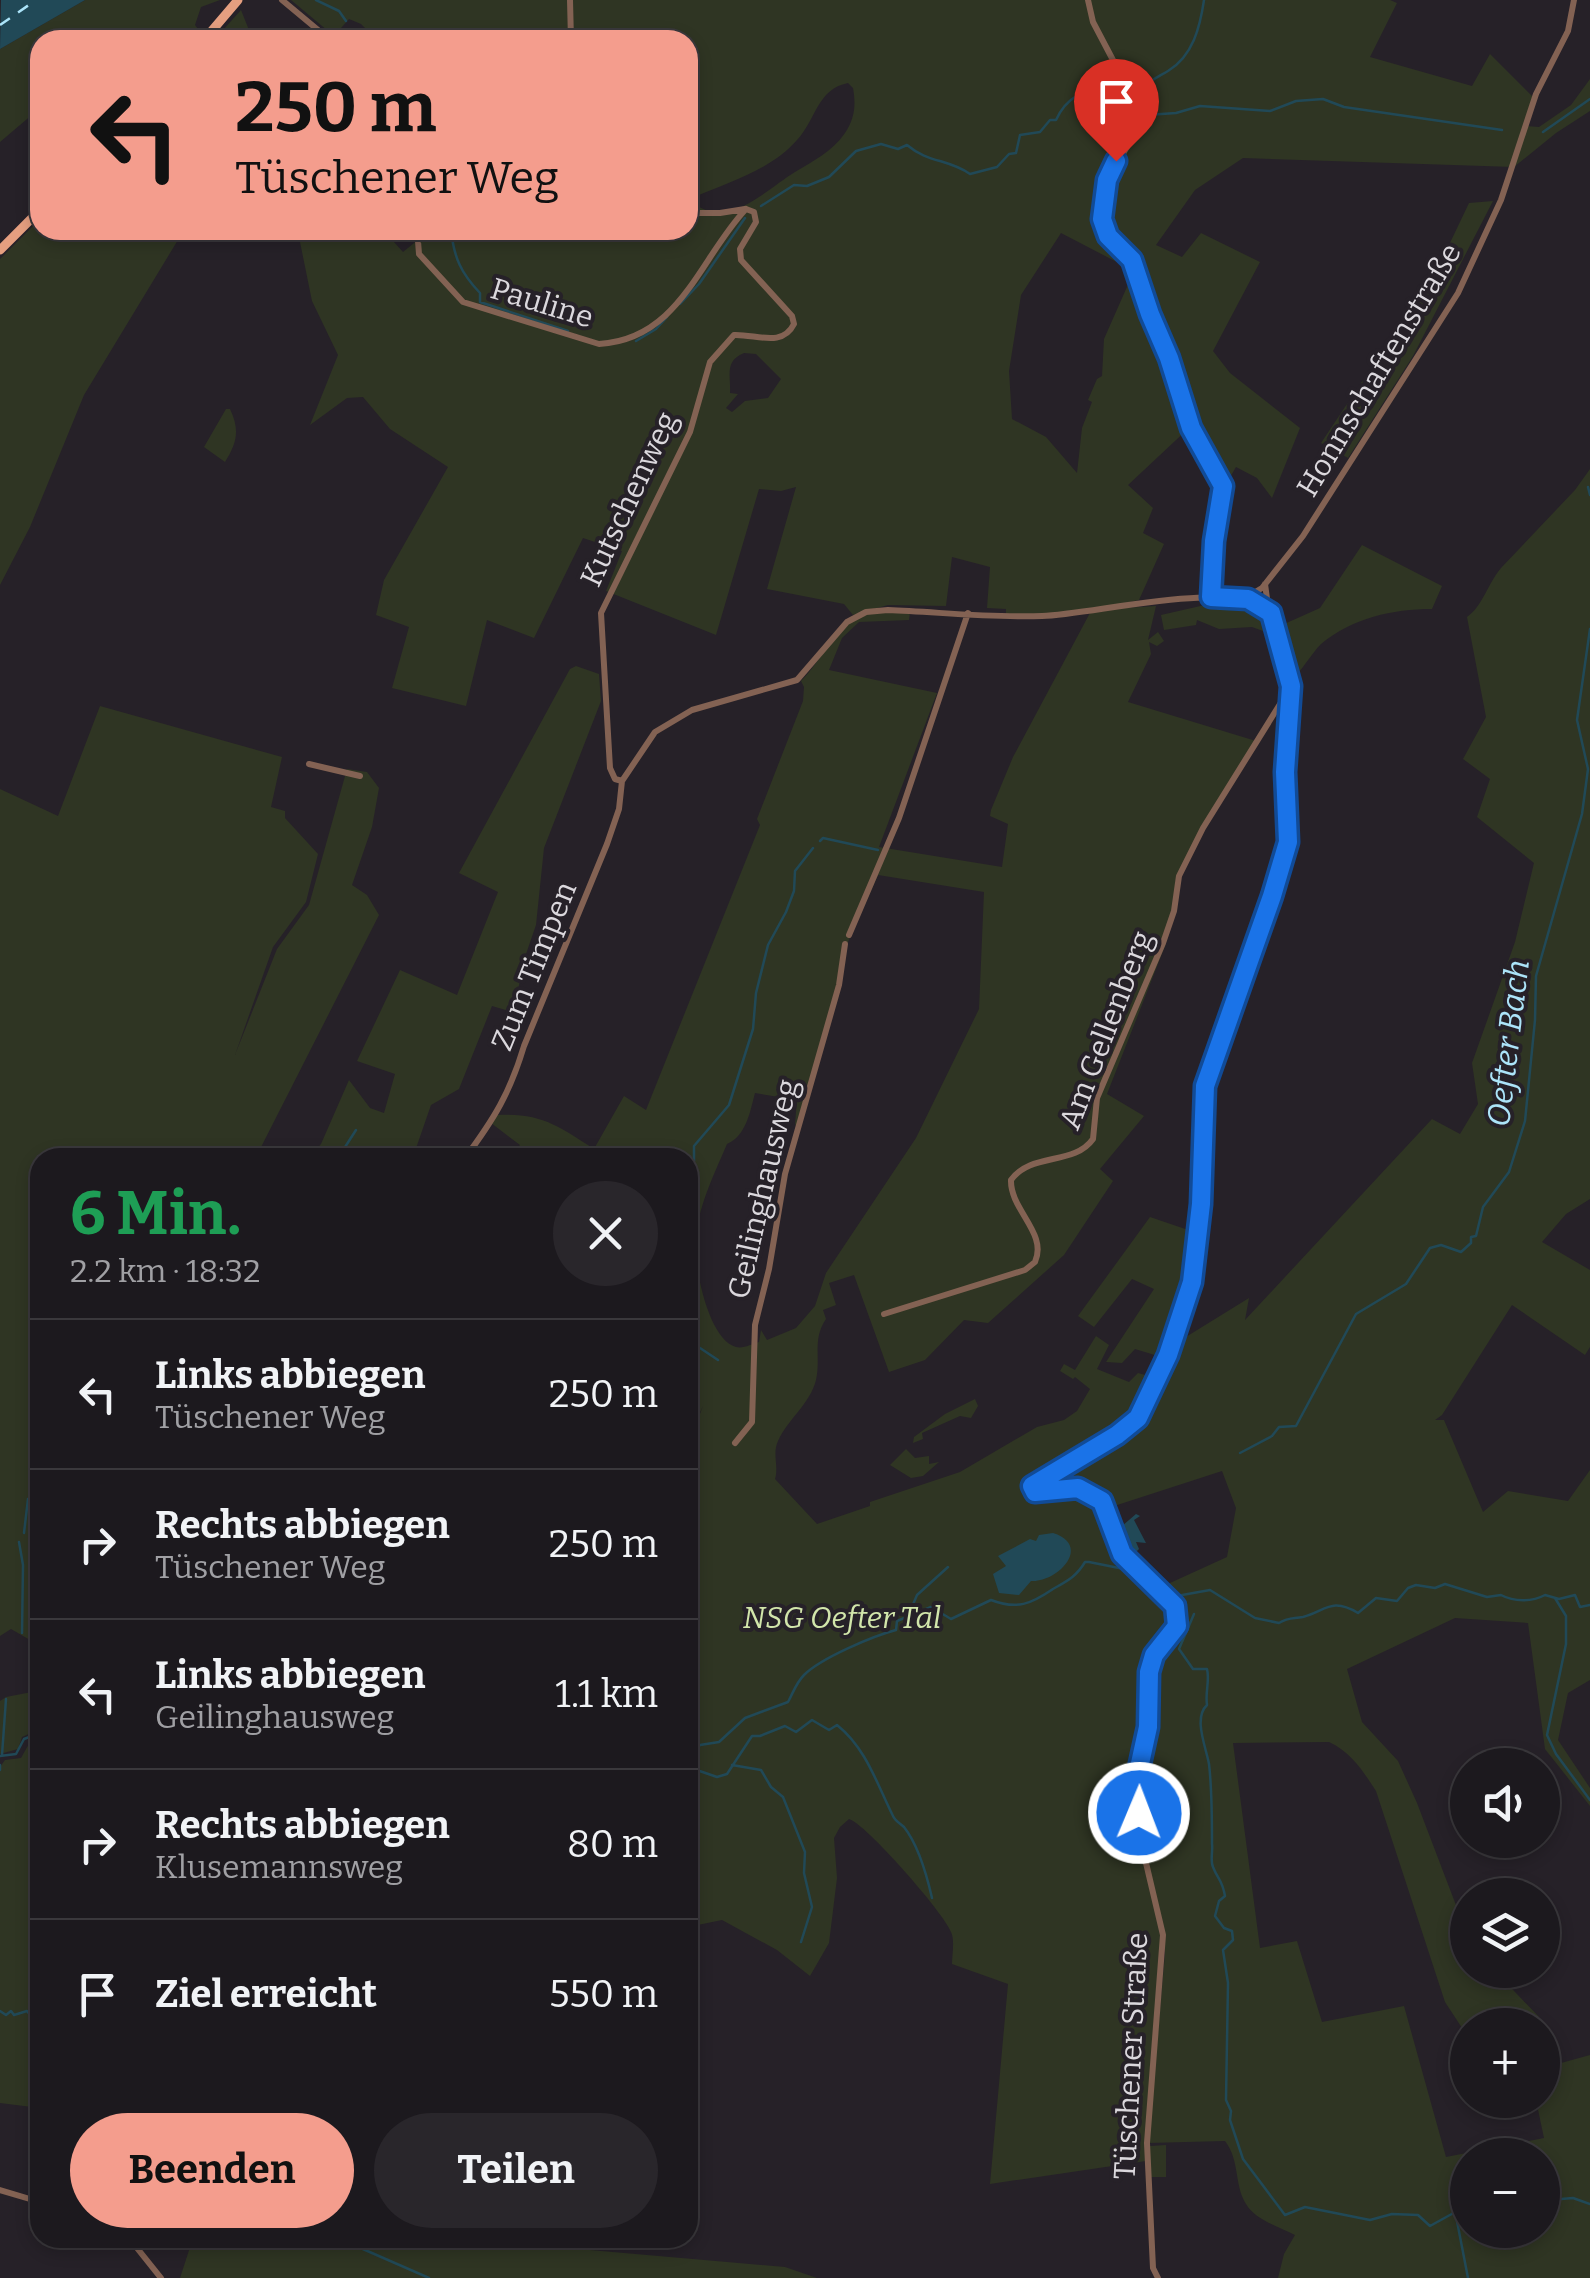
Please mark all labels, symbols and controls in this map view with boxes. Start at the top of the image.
pin [1074,59,1159,162]
text: 250 m [235,66,437,150]
icon: left [70,70,200,200]
icon: arrive [1089,74,1144,129]
text: Tüschener Weg [235,151,559,205]
street label: Honnschaftenstraße [1289,237,1469,503]
street label: Pauline [486,270,598,336]
street label: Kutschenweg [573,406,685,592]
street label: Zum Timpen [484,876,584,1056]
street label: Am Gellenberg [1052,926,1160,1134]
water label: Oefter Bach [1479,957,1537,1129]
street label: Geilinghausweg [720,1076,806,1302]
text: 6 Min. [70,1178,241,1250]
button: close [553,1181,658,1286]
text: 2.2 km · 18:32 [70,1252,261,1290]
text: Links abbiegen [155,1352,425,1398]
icon: left [70,1367,125,1422]
text: 250 m [549,1371,658,1417]
text: Tüschener Weg [155,1398,386,1436]
text: Rechts abbiegen [155,1502,450,1548]
icon: right [70,1517,125,1572]
text: 250 m [549,1521,658,1567]
text: Tüschener Weg [155,1548,386,1586]
park label: NSG Oefter Tal [743,1600,941,1636]
text: Links abbiegen [155,1652,425,1698]
icon: left [70,1667,125,1722]
text: 1.1 km [555,1671,658,1717]
text: Geilinghausweg [155,1698,394,1736]
map controls [1450,1748,1560,2248]
button: sound [1450,1748,1560,1858]
position arrow [1087,1761,1191,1865]
text: Rechts abbiegen [155,1802,450,1848]
icon: right [70,1817,125,1872]
text: 80 m [567,1821,658,1867]
text: Klusemannsweg [155,1848,403,1886]
button: layers [1450,1878,1560,1988]
street label: Tüschener Straße [1107,1932,1155,2180]
icon: arrive [70,1967,125,2022]
text: Ziel erreicht [155,1971,377,2017]
text: 550 m [549,1971,658,2017]
button: + [1450,2008,1560,2118]
button: Beenden [70,2113,354,2228]
button: Teilen [374,2113,658,2228]
button: − [1450,2138,1560,2248]

